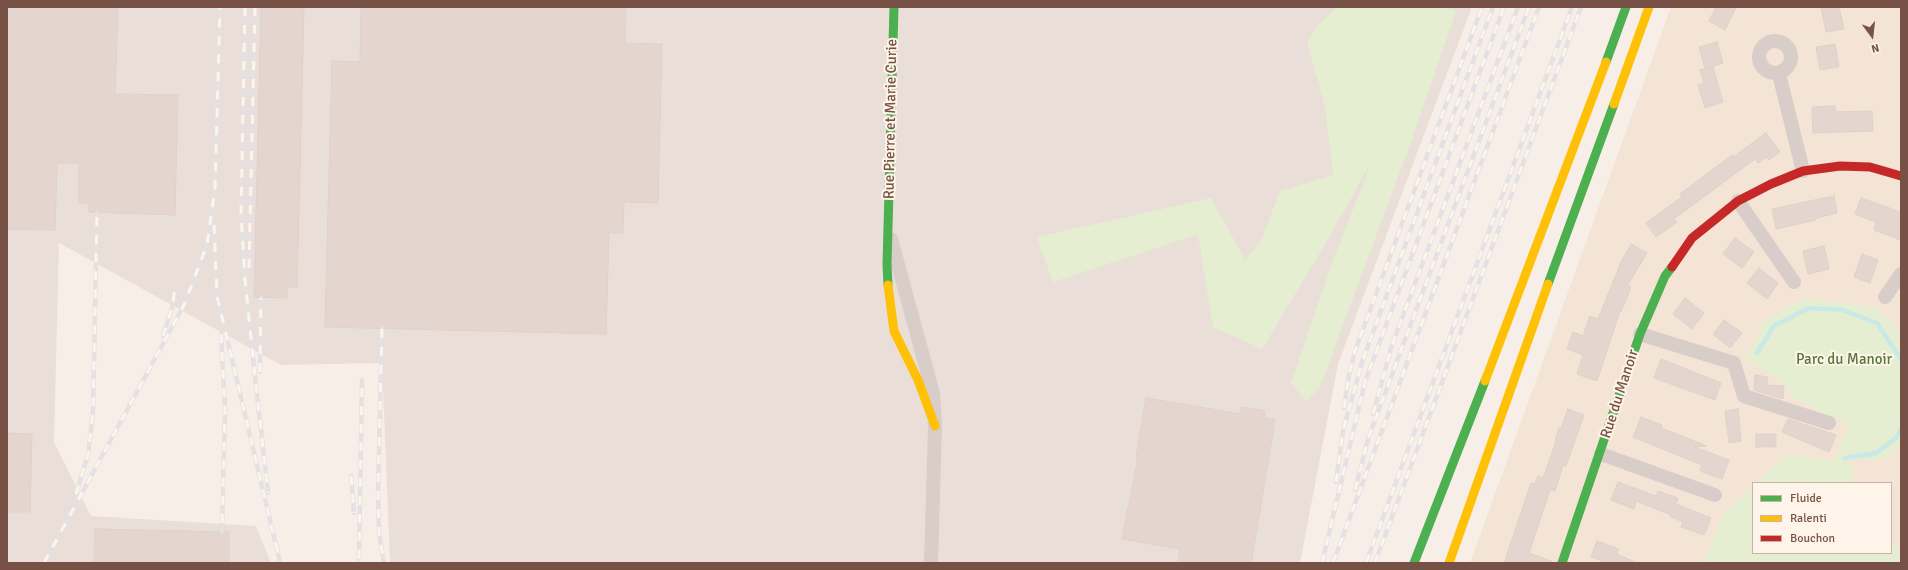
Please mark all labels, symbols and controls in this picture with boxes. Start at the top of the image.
north arrow [1852,16,1892,56]
street label: Rue Pierre et Marie Curie [881,39,901,199]
text: N [1870,41,1881,55]
street label: Rue du Manoir [1597,347,1643,441]
park label: Parc du Manoir [1796,351,1892,369]
legend [1752,482,1892,554]
text: Fluide [1790,491,1822,506]
text: Ralenti [1790,511,1827,526]
text: Bouchon [1790,531,1835,546]

